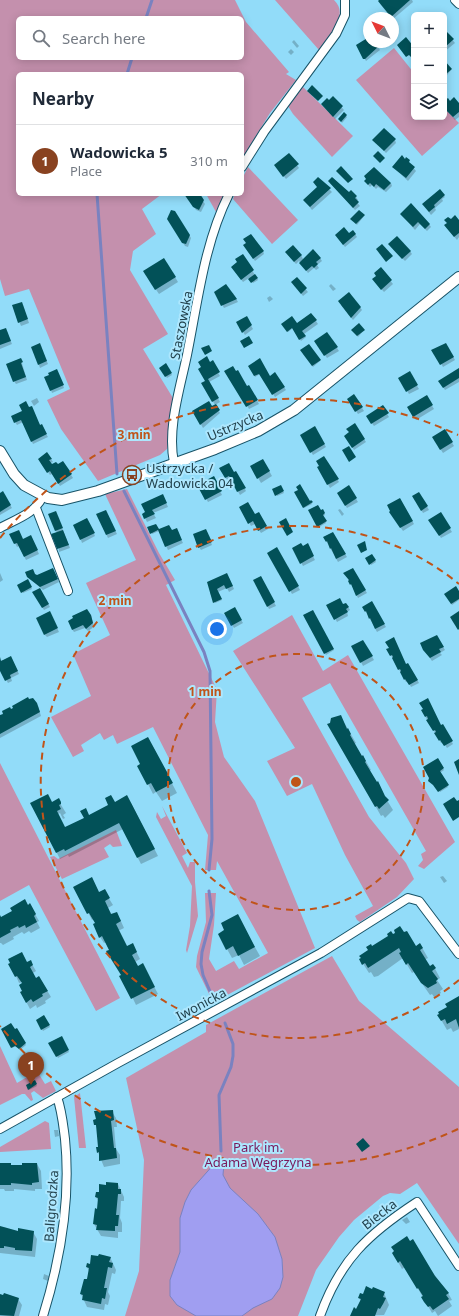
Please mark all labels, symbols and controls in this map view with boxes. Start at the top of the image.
north arrow [363,12,399,48]
map controls [411,12,447,120]
button: + [411,12,447,48]
search box [16,16,244,60]
icon: search [30,27,52,49]
text: Search here [62,28,145,48]
button: − [411,48,447,84]
button: layers [411,84,447,120]
text: Nearby [32,87,94,110]
text: Wadowicka 5 [70,142,168,162]
text: 1 [41,152,49,170]
text: 310 m [190,152,228,170]
text: Place [70,162,102,180]
street label: Staszowska [166,289,196,361]
street label: Ustrzycka [204,405,266,445]
text: 3 min [117,426,151,443]
place label: Ustrzycka / Wadowicka 04 [146,459,234,492]
bus stop icon: Ustrzycka / Wadowicka 04 [121,464,143,486]
text: 2 min [98,592,132,609]
your location [207,619,227,639]
text: 1 min [188,683,222,700]
centre of rings [289,775,303,789]
street label: Iwonicka [173,983,229,1025]
pin: 1 [18,1052,44,1085]
park label: Park im. Adama Węgrzyna [204,1138,312,1171]
street label: Baligrodzka [40,1170,62,1242]
street label: Biecka [358,1195,400,1233]

